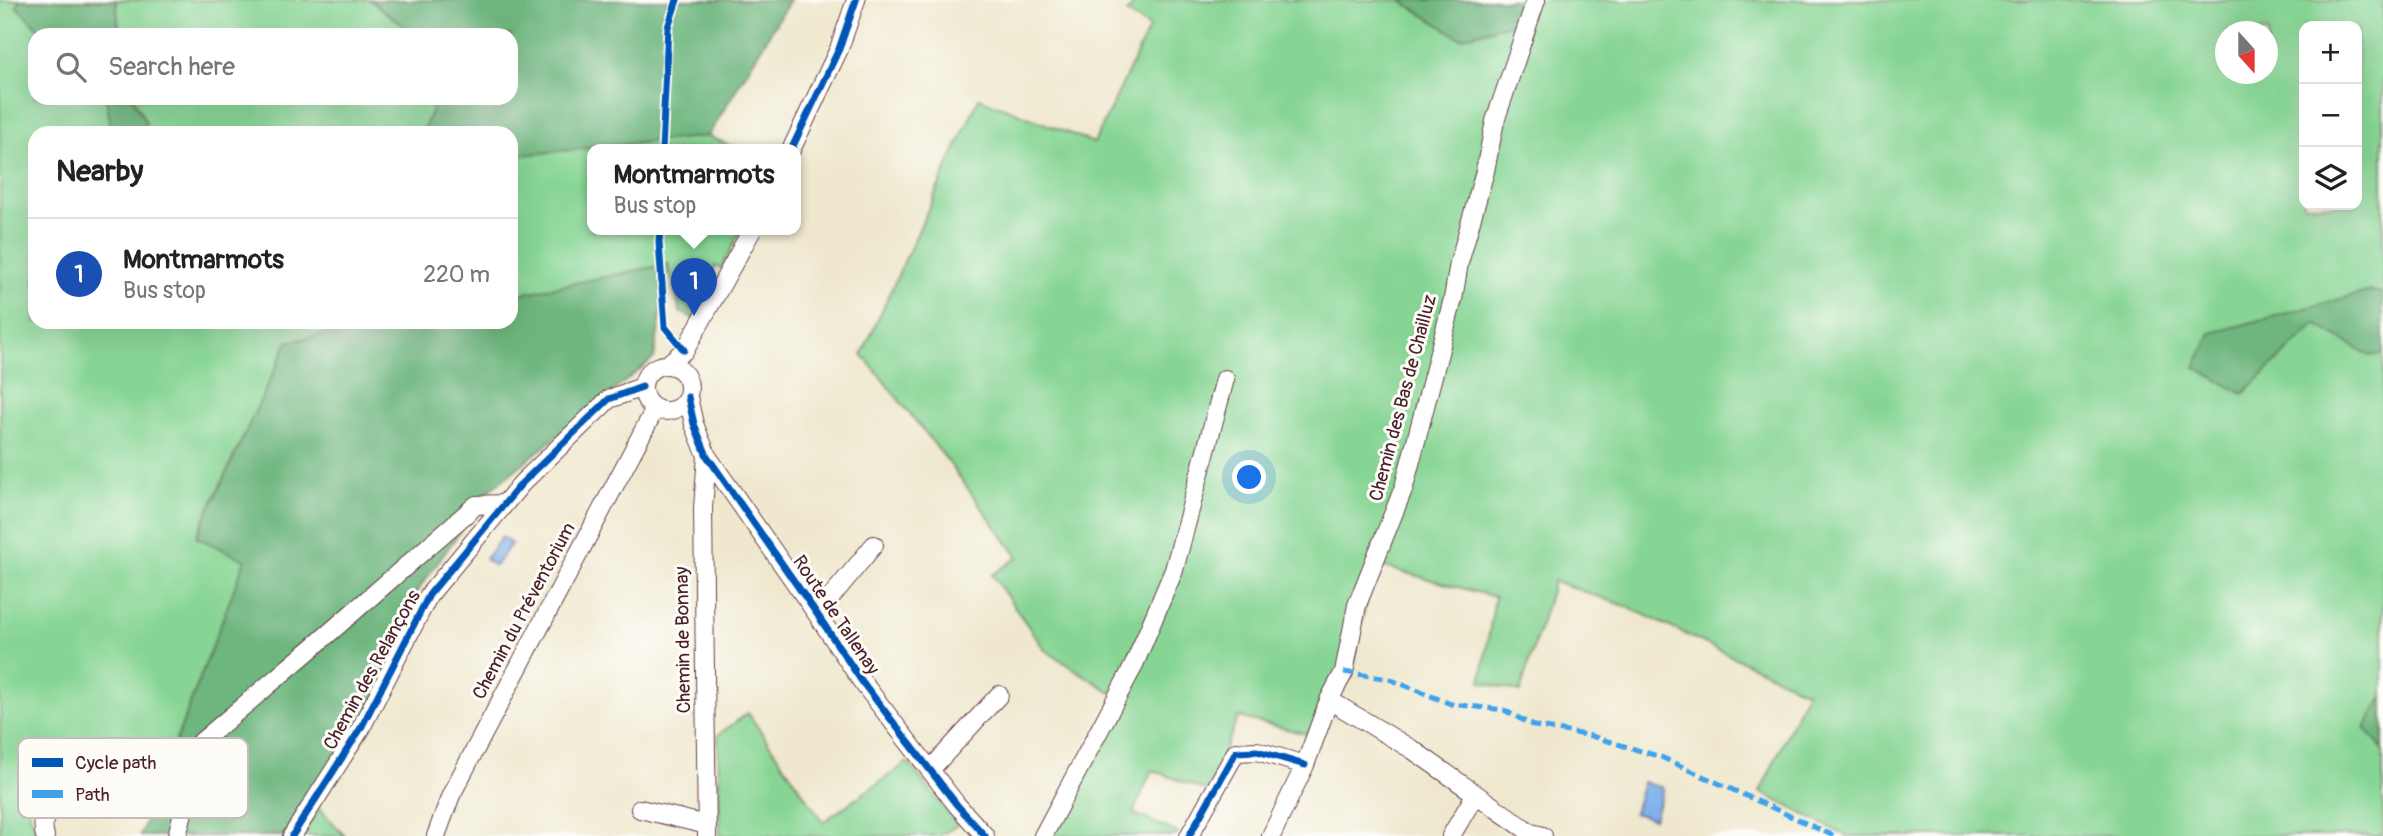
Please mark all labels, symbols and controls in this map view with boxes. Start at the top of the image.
north arrow [2215,21,2278,84]
map controls [2299,21,2362,210]
button: + [2299,21,2362,84]
search box [28,28,518,105]
icon: search [52,48,90,86]
text: Search here [108,51,235,83]
button: − [2299,84,2362,147]
popup [587,144,801,235]
button: layers [2299,147,2362,210]
text: Nearby [56,153,143,190]
text: Montmarmots [614,159,774,191]
text: Bus stop [614,191,696,220]
text: Montmarmots [123,244,284,276]
pin: 1 [671,258,717,316]
text: 1 [75,260,84,289]
text: 220 m [423,260,490,289]
text: Bus stop [123,276,206,305]
street label: Chemin des Bas de Chailluz [1364,292,1442,504]
your location [1232,460,1266,494]
street label: Chemin du Préventorium [467,518,581,703]
street label: Route de Tallenay [787,551,885,679]
street label: Chemin de Bonnay [670,566,696,714]
street label: Chemin des Relançons [318,586,426,754]
legend [18,738,248,818]
text: Cycle path [75,751,156,775]
text: Path [75,783,110,807]

